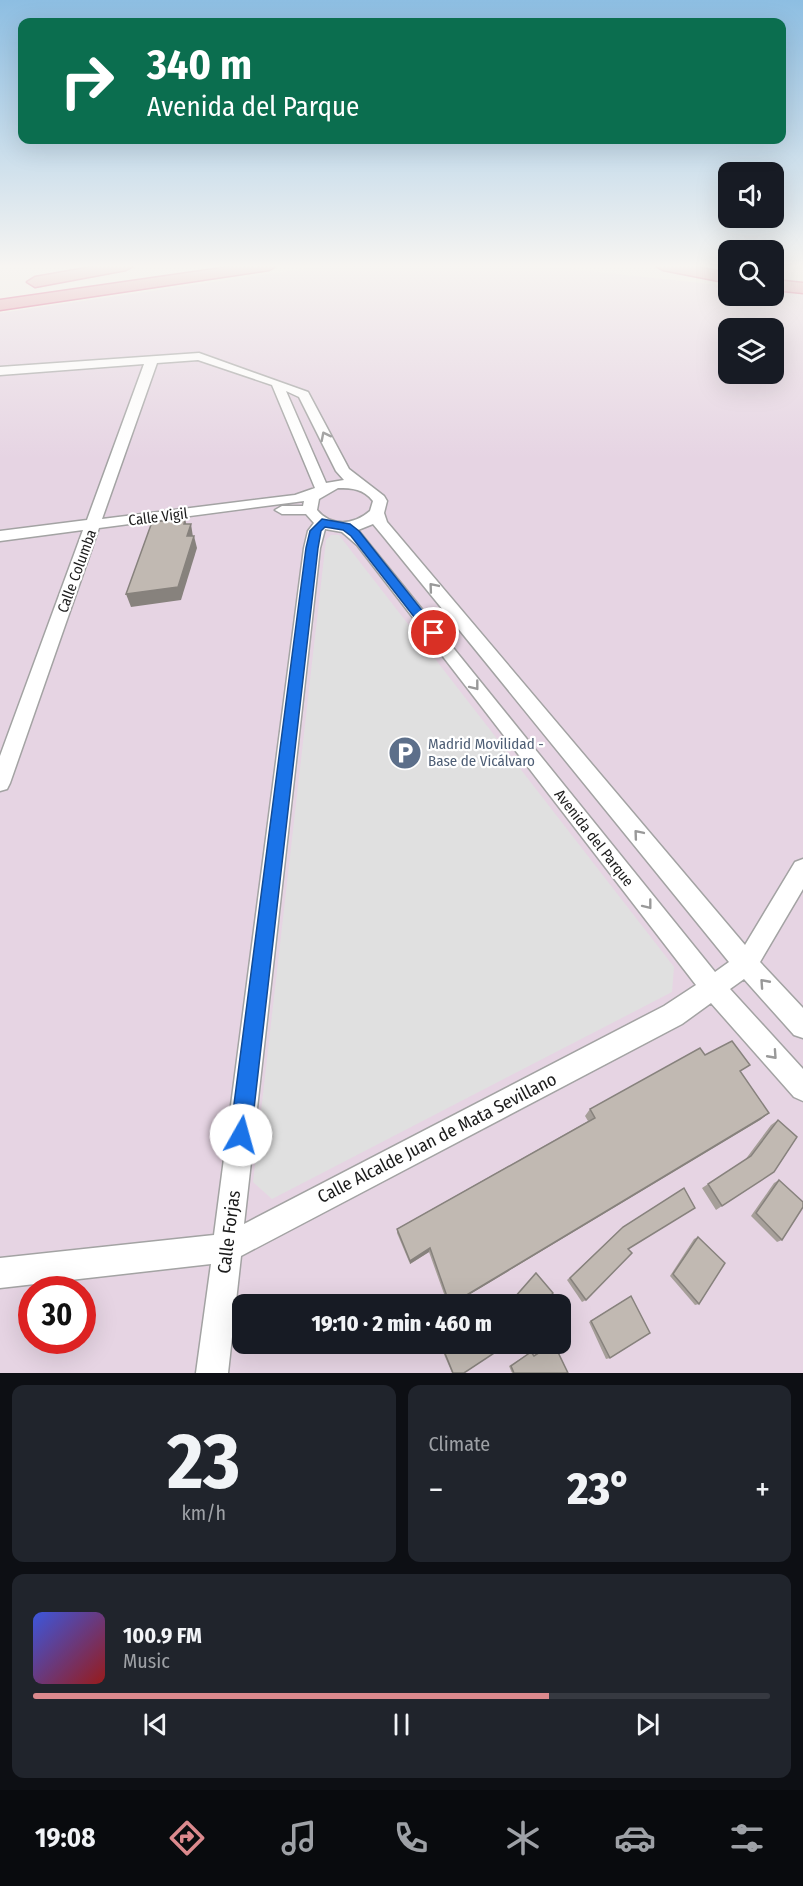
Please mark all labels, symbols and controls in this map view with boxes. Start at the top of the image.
text: 340 m [147,40,252,90]
icon: right [48,42,126,120]
text: Avenida del Parque [147,91,359,123]
map controls [718,162,784,384]
button: sound [718,162,784,228]
button: search [718,240,784,306]
button: layers [718,318,784,384]
one-way arrow [321,432,332,442]
street label: Calle Vigil [127,504,189,530]
street label: Calle Columba [54,527,100,615]
one-way arrow [429,583,440,594]
pin [408,607,459,658]
icon: arrive [417,616,450,649]
one-way arrow [468,679,479,690]
parking icon: Madrid Movilidad - Base de Vicálvaro [387,735,423,771]
place label: Madrid Movilidad - Base de Vicálvaro [428,735,544,770]
street label: Avenida del Parque [551,786,637,890]
one-way arrow [634,830,645,841]
one-way arrow [640,899,651,910]
one-way arrow [760,979,771,990]
one-way arrow [766,1048,777,1059]
street label: Calle Alcalde Juan de Mata Sevillano [314,1068,560,1208]
position arrow [209,1103,273,1167]
street label: Calle Forjas [213,1189,245,1275]
speed limit sign: 30 [18,1276,96,1354]
text: 19:10 · 2 min · 460 m [311,1310,492,1337]
text: 23 [167,1415,240,1509]
text: Climate [429,1432,490,1456]
text: 23° [567,1462,631,1516]
text: − [429,1470,443,1510]
text: + [755,1470,770,1510]
text: km/h [181,1501,226,1525]
text: 100.9 FM [123,1622,202,1649]
text: Music [123,1649,170,1673]
icon: previous [139,1708,172,1741]
icon: pause [385,1708,418,1741]
icon: next [631,1708,664,1741]
icon: directions [166,1817,208,1859]
icon: music [278,1817,320,1859]
icon: phone [390,1817,432,1859]
icon: climate [502,1817,544,1859]
icon: car [614,1817,656,1859]
icon: filters [726,1817,768,1859]
text: 19:08 [35,1822,96,1854]

